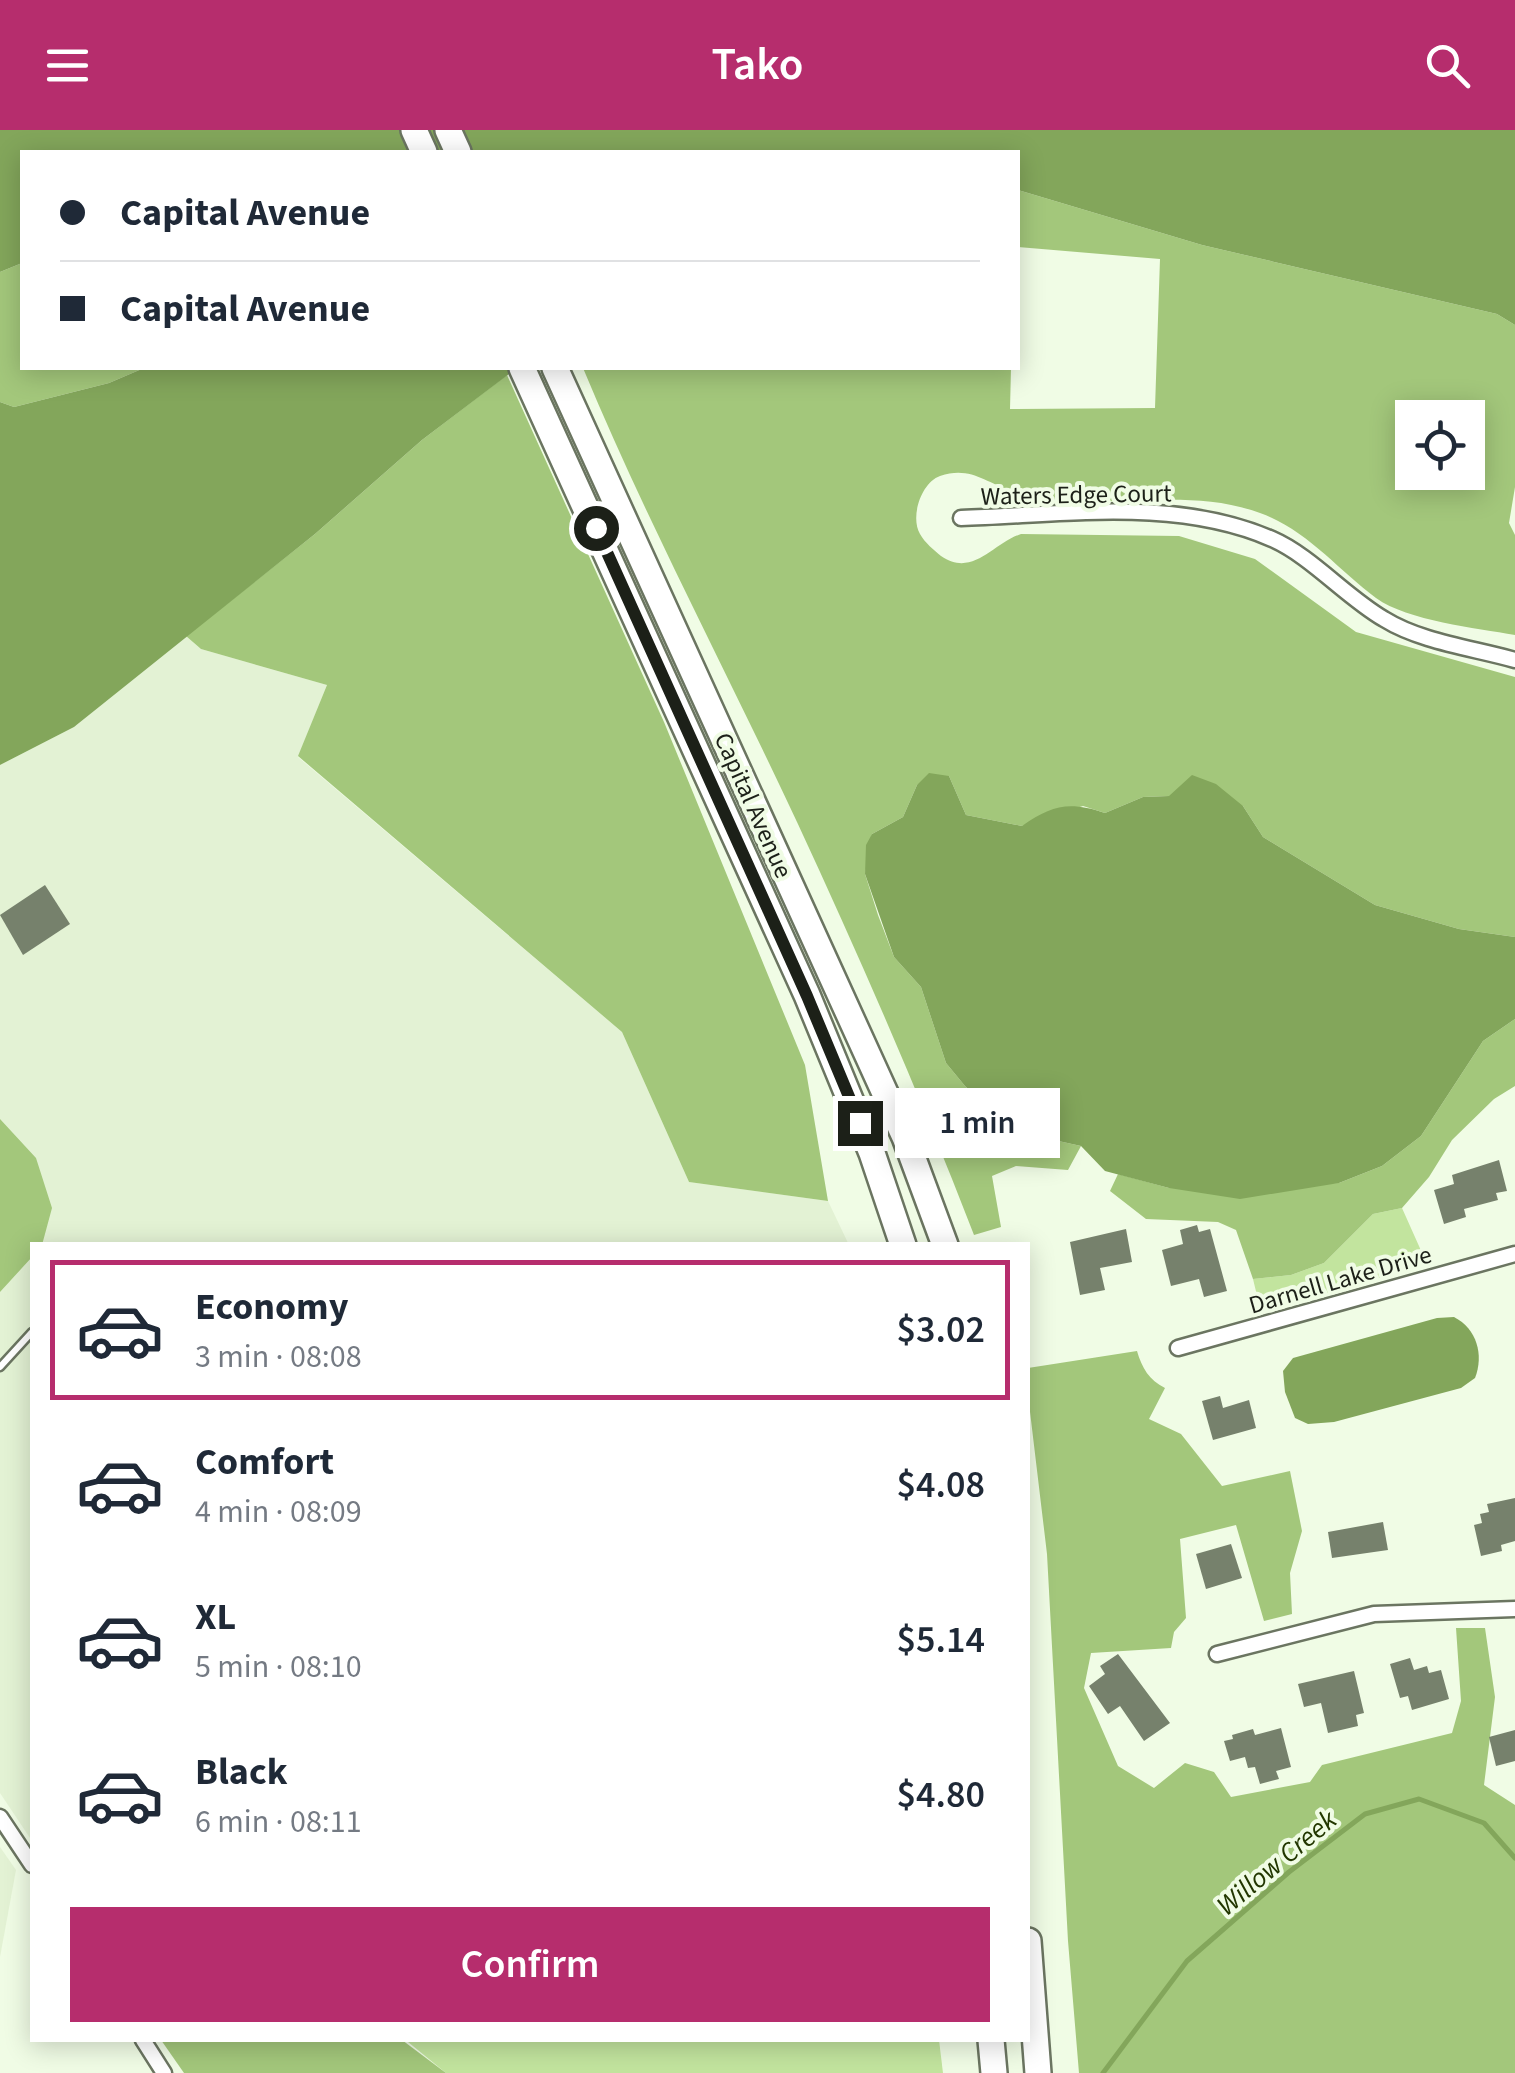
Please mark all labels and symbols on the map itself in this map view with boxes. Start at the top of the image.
street label: Waters Edge Court [980,475,1172,515]
route start [574,506,619,551]
street label: Capital Avenue [705,727,801,884]
callout: 1 min [895,1088,1060,1158]
route end [838,1101,883,1146]
street label: Darnell Lake Drive [1245,1237,1436,1323]
water label: Willow Creek [1208,1800,1346,1925]

